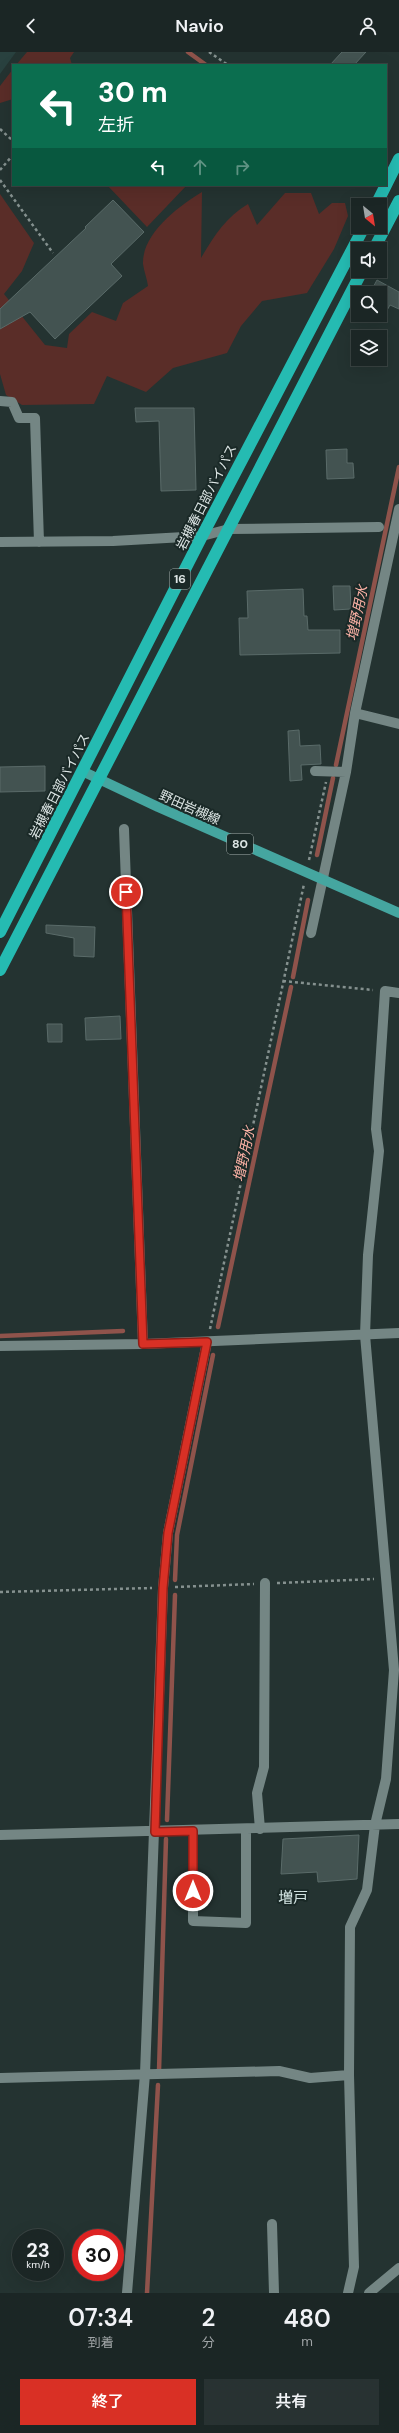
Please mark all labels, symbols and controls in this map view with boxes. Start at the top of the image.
text: Navio [175,14,224,38]
icon: back [20,15,42,37]
icon: person [357,15,379,37]
text: 30 m [98,74,168,111]
icon: left [32,80,84,132]
text: 左折 [98,113,134,137]
icon: left [147,156,169,178]
icon: ahead [189,156,211,178]
icon: right [231,156,253,178]
north arrow [351,198,387,234]
map controls [351,198,387,366]
button: sound [351,242,387,278]
button: search [351,286,387,322]
button: layers [351,330,387,366]
street label: 岩槻春日部バイパス [172,441,241,553]
road number: 16 [170,569,190,589]
water label: 増野用水 [342,582,372,642]
street label: 岩槻春日部バイパス [25,730,94,842]
street label: 野田岩槻線 [157,786,223,828]
road number: 80 [227,834,253,854]
pin [109,875,143,909]
icon: arrive [115,881,137,903]
water label: 増野用水 [229,1123,259,1183]
position arrow [172,1870,214,1912]
district label: 増戸 [278,1888,308,1908]
speed limit sign: 30 [72,2229,124,2281]
text: 23 [26,2237,50,2263]
text: km/h [26,2258,50,2271]
text: 07:34 [68,2302,133,2333]
text: 2 [201,2302,215,2333]
text: 480 [284,2303,331,2334]
text: m [301,2333,313,2350]
text: 到着 [88,2334,114,2351]
text: 分 [202,2334,215,2351]
button: 終了 [20,2379,196,2425]
button: 共有 [204,2379,379,2425]

